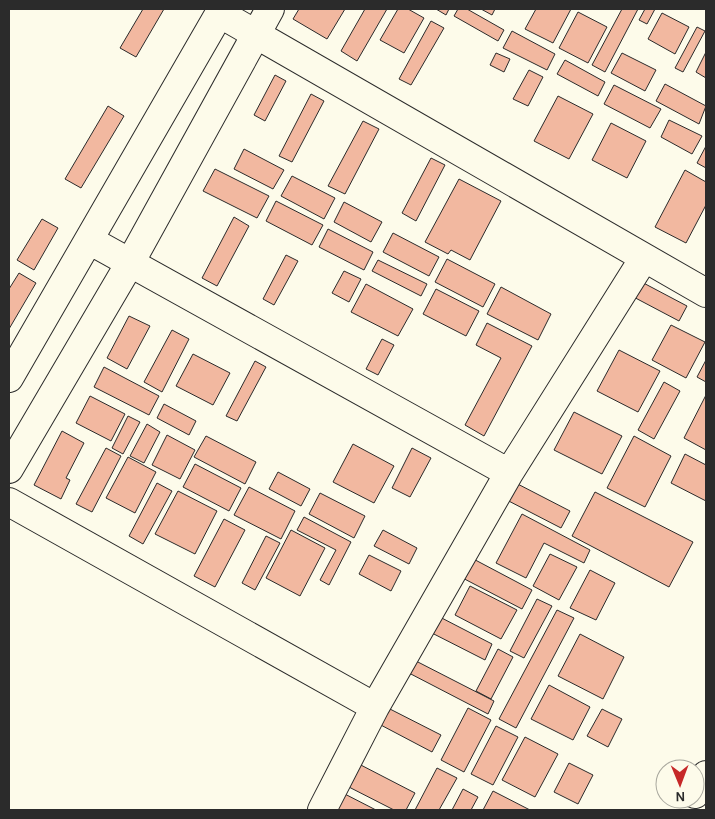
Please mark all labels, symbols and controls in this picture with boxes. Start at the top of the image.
north arrow [655,759,705,809]
text: N [675,788,685,805]

